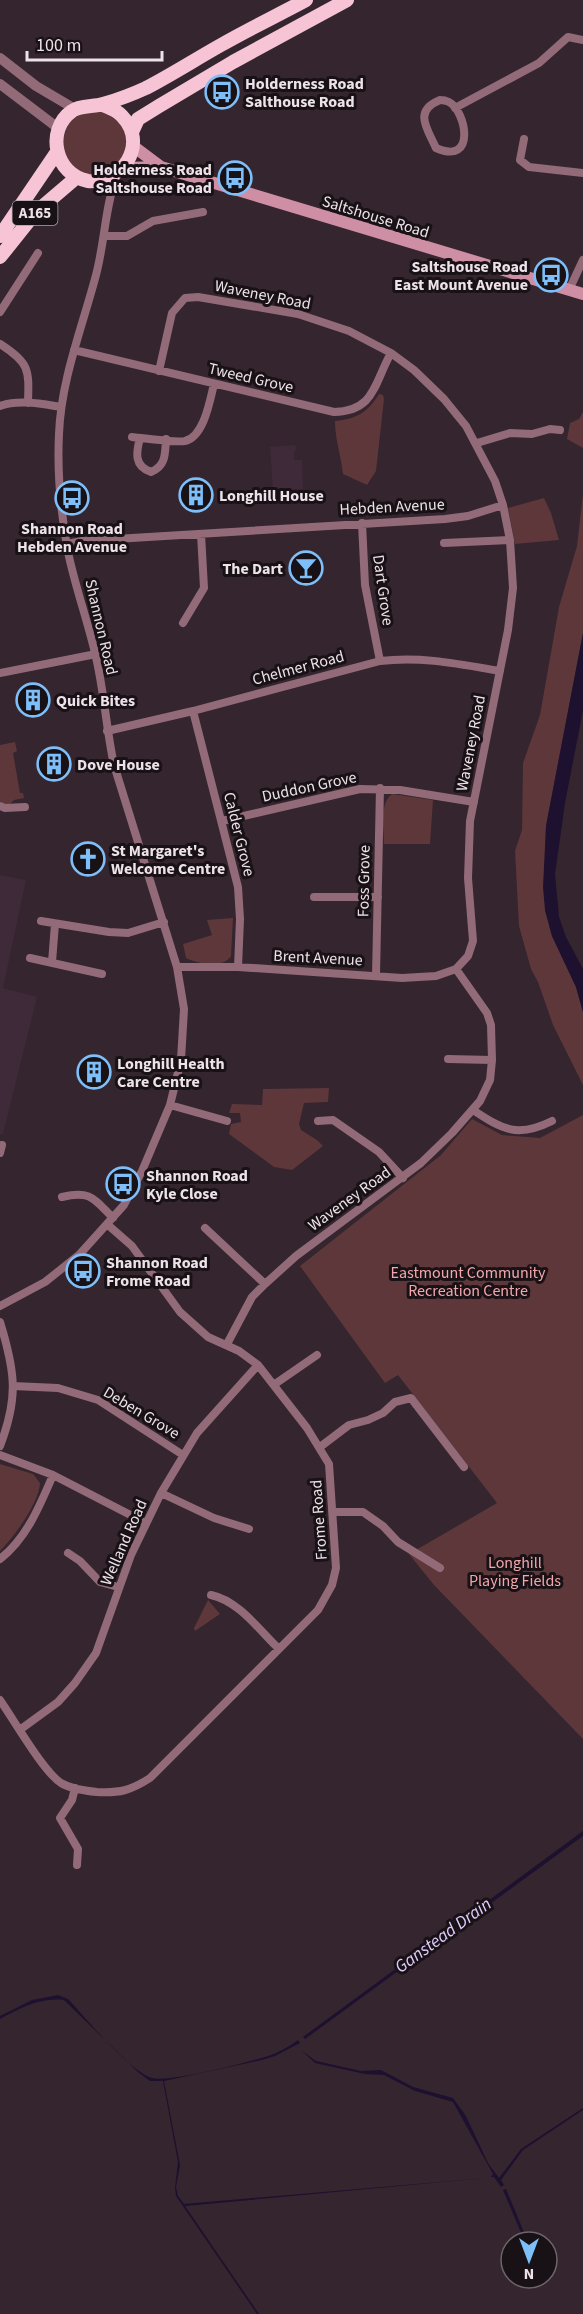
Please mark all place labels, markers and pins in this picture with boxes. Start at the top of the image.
place label: Holderness Road Salthouse Road [245,73,364,113]
bus stop icon: Holderness Road Salthouse Road [204,74,240,110]
place label: Holderness Road Saltshouse Road [93,159,212,199]
bus stop icon: Holderness Road Saltshouse Road [217,160,253,196]
place label: Saltshouse Road East Mount Avenue [394,256,528,296]
bus stop icon: Saltshouse Road East Mount Avenue [533,257,569,293]
building icon: Longhill House [178,477,214,513]
bus stop icon: Shannon Road Hebden Avenue [54,480,90,516]
place label: Longhill House [219,485,324,507]
place label: Shannon Road Hebden Avenue [17,518,127,558]
bar icon: The Dart [288,550,324,586]
place label: The Dart [222,558,283,580]
building icon: Quick Bites [15,682,51,718]
place label: Quick Bites [56,690,135,712]
building icon: Dove House [36,746,72,782]
place label: Dove House [77,754,160,776]
place label: St Margaret's Welcome Centre [111,840,225,880]
church icon: St Margaret's Welcome Centre [70,841,106,877]
place label: Longhill Health Care Centre [117,1053,225,1093]
building icon: Longhill Health Care Centre [76,1054,112,1090]
place label: Shannon Road Kyle Close [146,1165,248,1205]
bus stop icon: Shannon Road Kyle Close [105,1166,141,1202]
place label: Shannon Road Frome Road [106,1252,208,1292]
bus stop icon: Shannon Road Frome Road [65,1253,101,1289]

